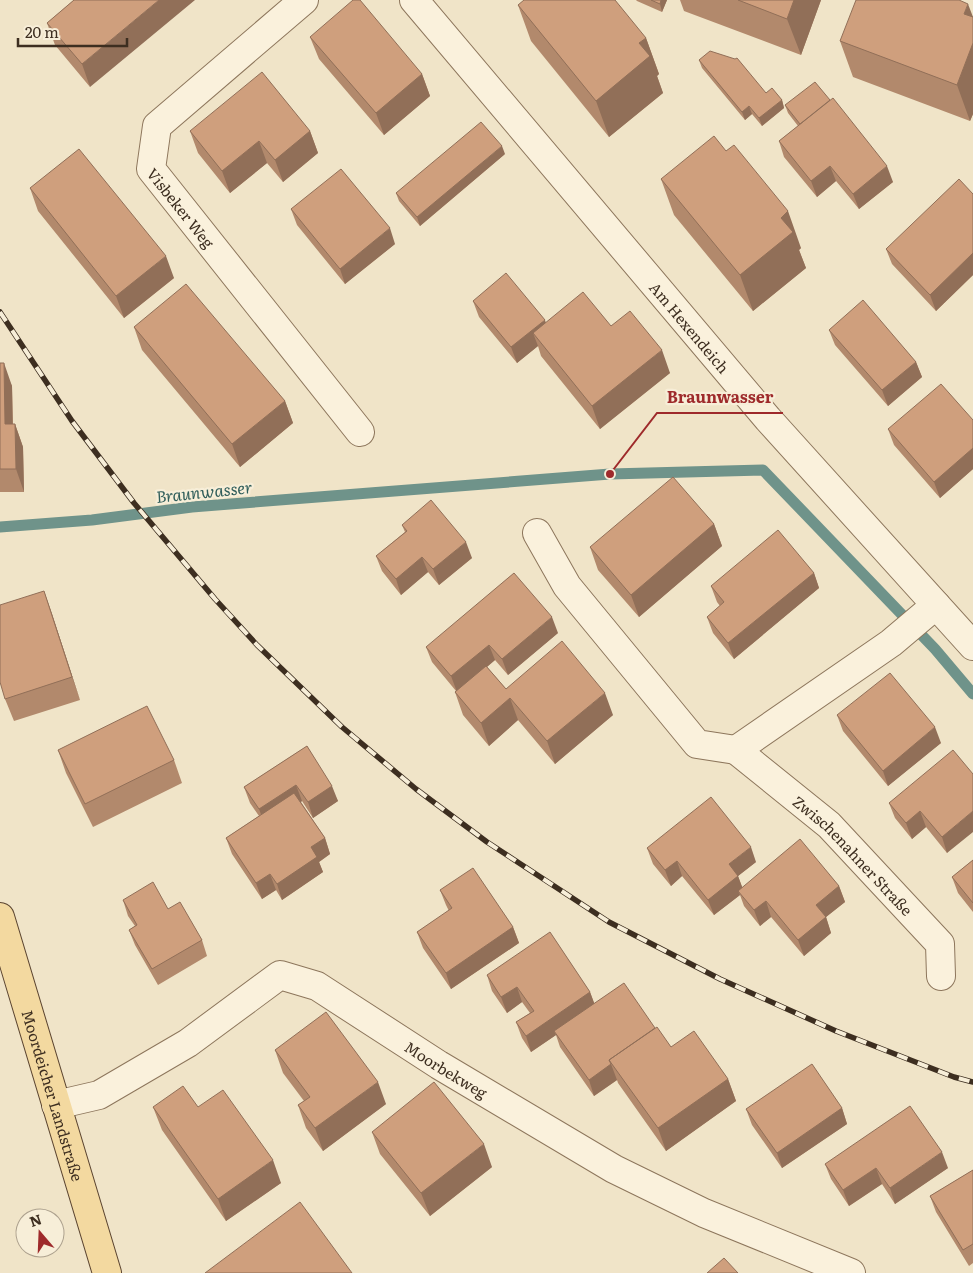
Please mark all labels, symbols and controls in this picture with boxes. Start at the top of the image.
scale bar [18,15,126,47]
text: 20 m [25,20,59,43]
street label: Visbeker Weg [142,162,221,253]
street label: Am Hexendeich [645,276,736,378]
callout: Braunwasser [657,382,783,413]
text: Braunwasser [667,384,774,408]
water label: Braunwasser [155,474,253,508]
street label: Zwischenahner Straße [789,789,919,920]
street label: Moordeicher Landstraße [17,1007,90,1184]
street label: Moorbekweg [401,1035,493,1103]
north arrow [15,1208,65,1258]
text: N [27,1208,44,1231]

